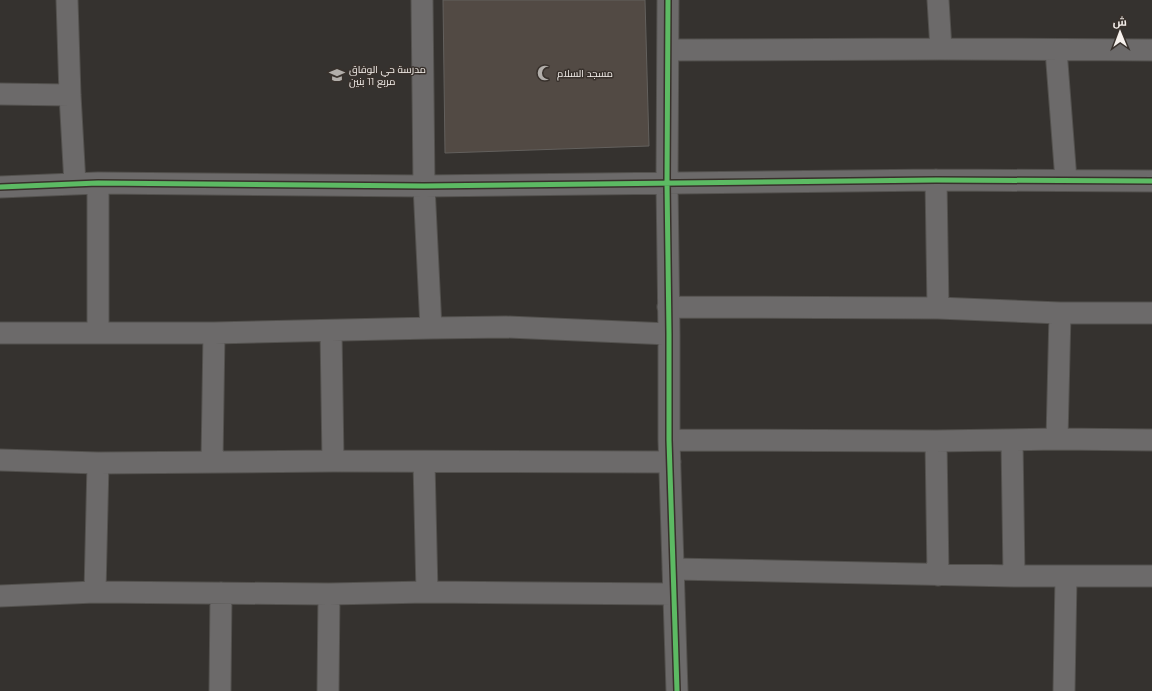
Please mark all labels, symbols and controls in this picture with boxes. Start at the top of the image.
north arrow [1100,12,1140,52]
text: ش [1113,15,1127,29]
place label: مدرسة حي الوفاق مربع 11 بنين [349,63,426,88]
mosque icon: مسجد السلام [536,64,554,82]
school or university icon: مدرسة حي الوفاق مربع 11 بنين [328,66,346,84]
place label: مسجد السلام [557,67,613,81]

